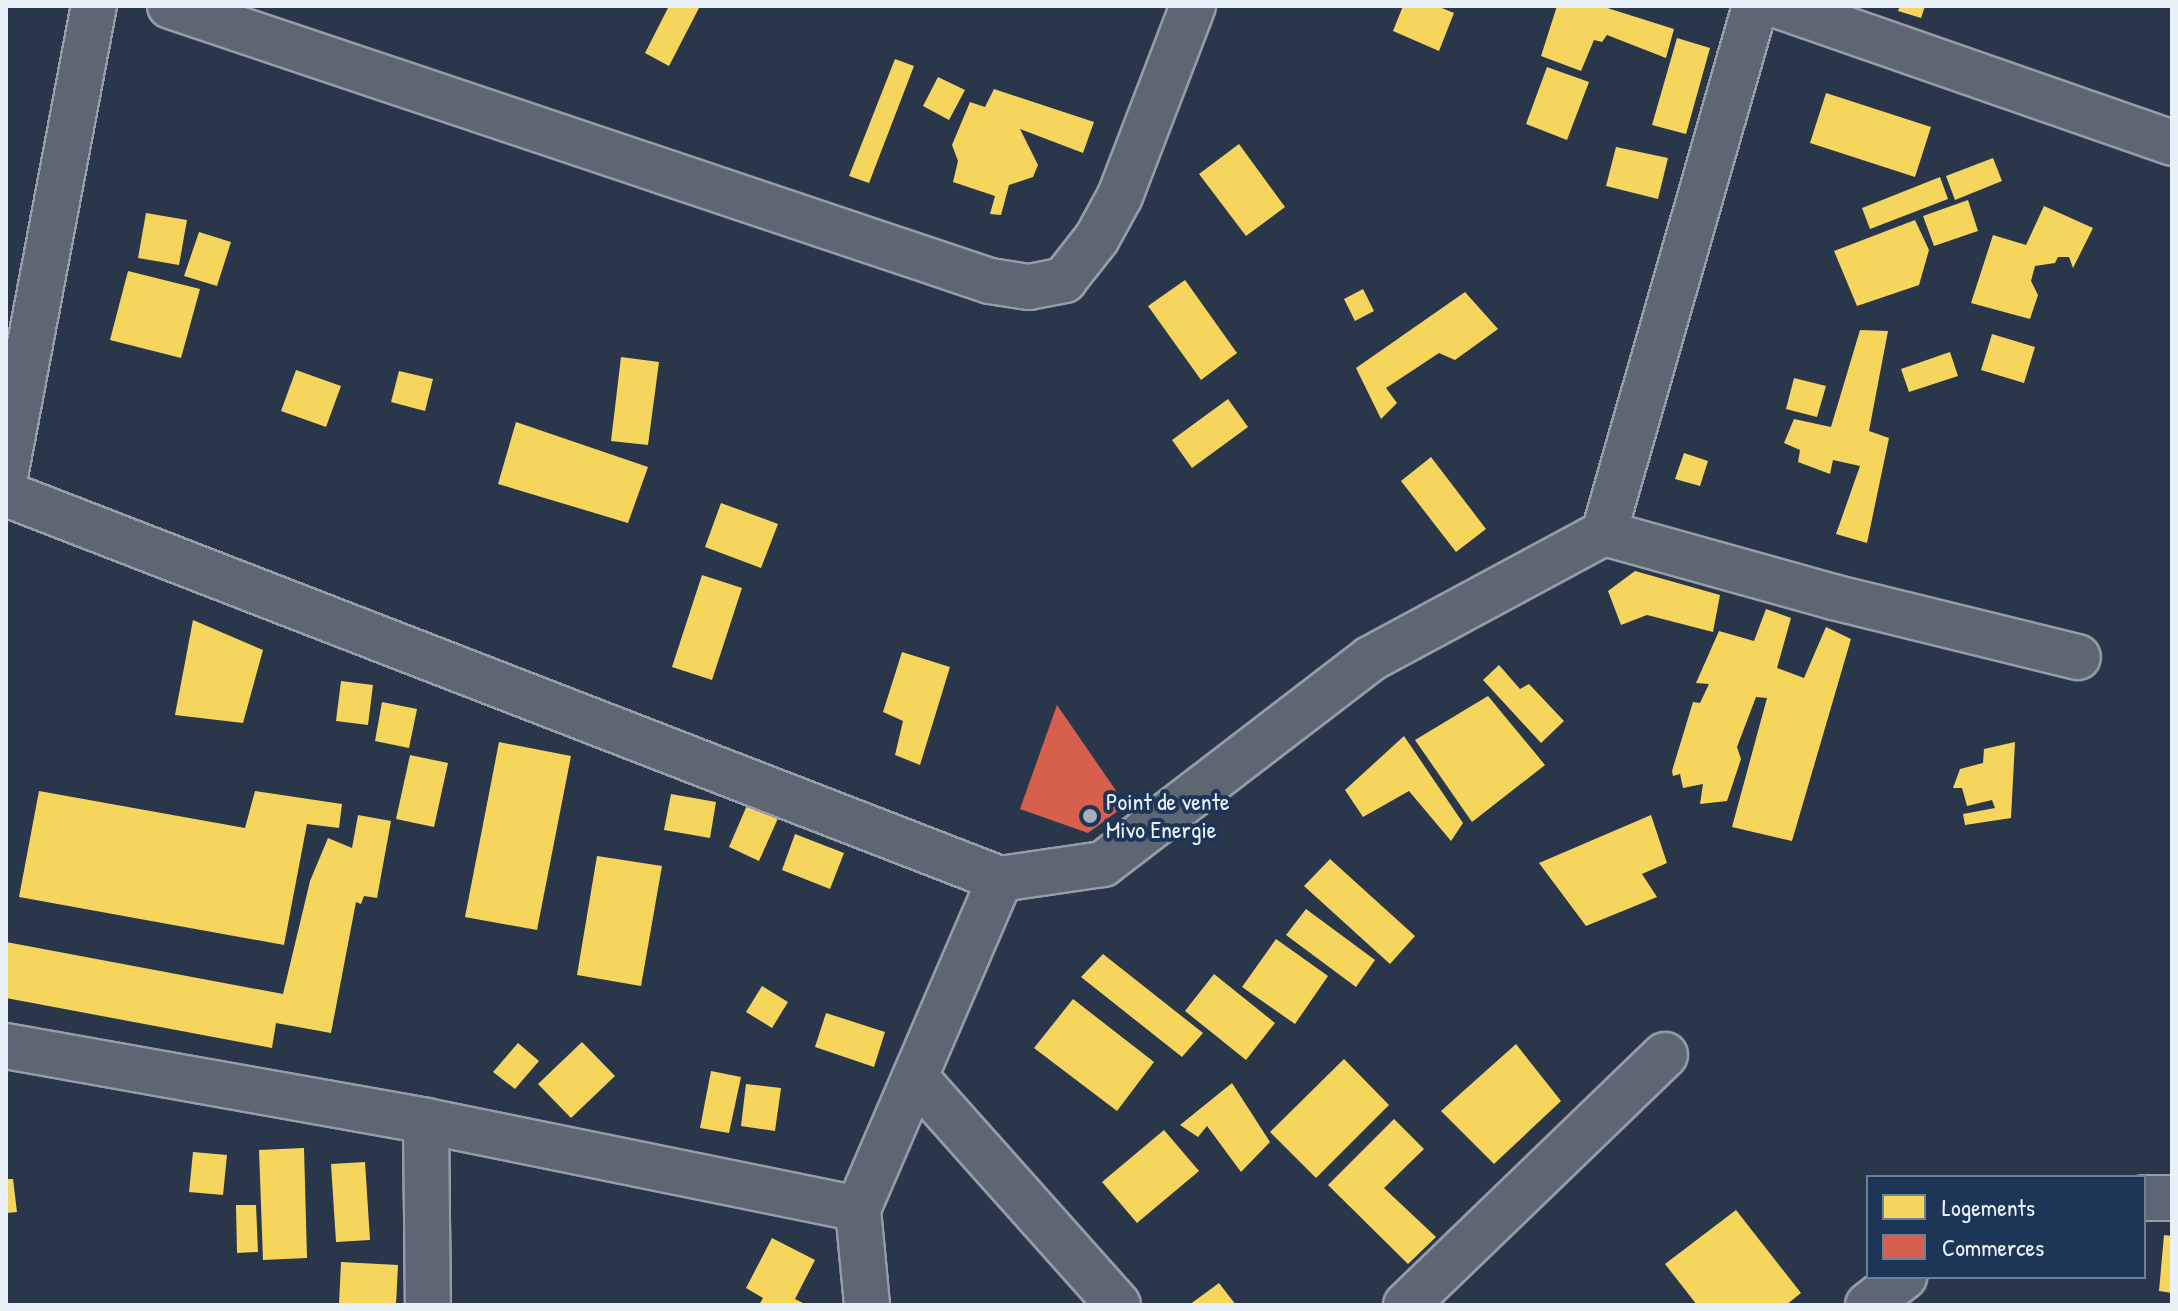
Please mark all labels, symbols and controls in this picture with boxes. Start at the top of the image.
place label: Point de vente Mivo Energie [1106,788,1229,844]
marker: Point de vente Mivo Energie [1081,807,1099,825]
legend [1866,1175,2146,1279]
text: Logements [1942,1191,2035,1223]
text: Commerces [1942,1231,2044,1263]

